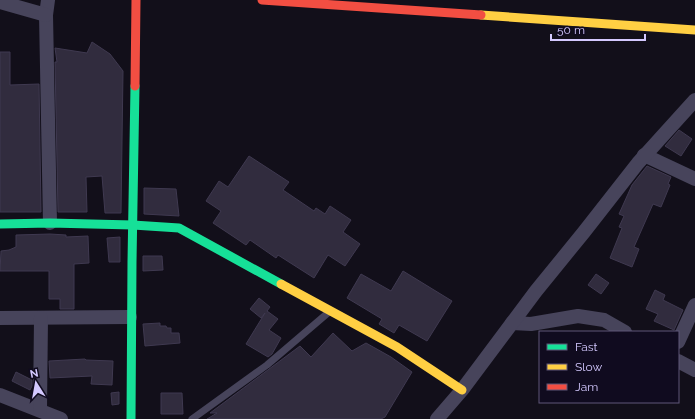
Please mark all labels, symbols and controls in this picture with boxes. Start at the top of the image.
scale bar [551,16,645,42]
text: 50 m [557,23,585,37]
legend [539,331,679,403]
text: Fast [575,340,598,354]
text: Slow [575,360,602,374]
north arrow [16,363,56,403]
text: N [29,366,40,381]
text: Jam [575,380,598,394]

